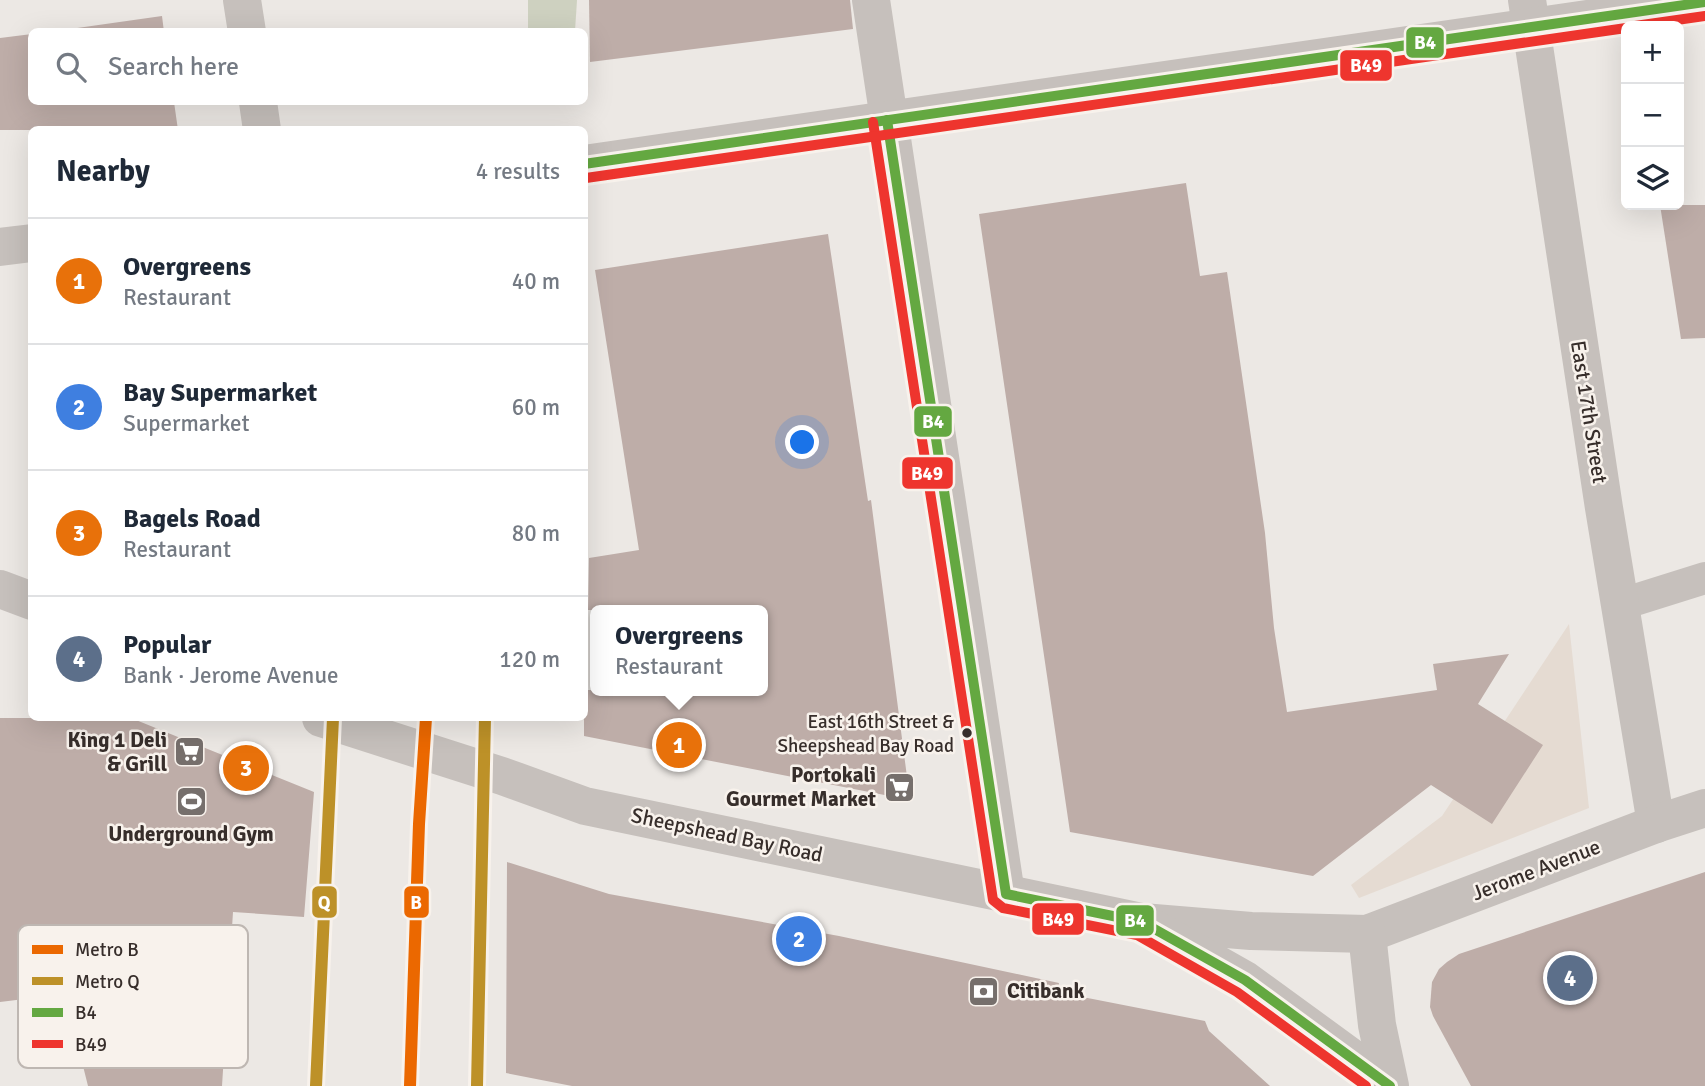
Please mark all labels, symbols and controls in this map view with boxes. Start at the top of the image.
map controls [1621,21,1684,210]
button: + [1621,21,1684,84]
line badge: B4 [1405,26,1445,59]
search box [28,28,588,105]
text: B4 [1414,31,1436,55]
icon: search [52,48,90,86]
line badge: B49 [1339,49,1393,82]
text: Search here [108,51,239,83]
text: B49 [1350,54,1382,78]
button: − [1621,84,1684,147]
button: layers [1621,147,1684,210]
text: Nearby [56,153,150,190]
text: 4 results [476,157,560,186]
text: Overgreens [123,251,251,283]
text: 1 [73,267,85,296]
text: 40 m [512,267,560,296]
text: Restaurant [123,283,231,312]
street label: East 17th Street [1565,339,1613,485]
text: Bay Supermarket [123,377,317,409]
text: 2 [73,393,85,422]
text: 60 m [512,393,560,422]
line badge: B4 [913,405,953,438]
text: Supermarket [123,409,250,438]
text: B4 [922,410,944,434]
your location [785,425,819,459]
line badge: B49 [901,456,954,490]
text: B49 [911,462,943,486]
text: Bagels Road [123,503,261,535]
text: 3 [73,519,85,548]
text: 80 m [512,519,560,548]
text: Restaurant [123,535,231,564]
popup [590,605,768,696]
text: Overgreens [615,620,743,652]
text: Popular [123,629,211,661]
text: 4 [73,645,85,674]
text: 120 m [499,645,560,674]
text: Restaurant [615,652,723,681]
text: Bank · Jerome Avenue [123,661,338,690]
place label: East 16th Street & Sheepshead Bay Road [777,710,954,758]
pin: 1 [656,719,702,771]
marker: East 16th Street & Sheepshead Bay Road [960,726,974,740]
place label: King 1 Deli & Grill [67,727,167,777]
supermarket icon: King 1 Deli & Grill [173,735,207,769]
pin: 3 [223,742,269,794]
place label: Portokali Gourmet Market [726,762,876,812]
supermarket icon: Portokali Gourmet Market [882,770,916,804]
sports icon: Underground Gym [174,785,208,819]
street label: Sheepshead Bay Road [629,802,825,868]
place label: Underground Gym [108,821,274,847]
street label: Jerome Avenue [1468,834,1604,906]
line badge: Q [311,885,338,919]
line badge: B [403,885,430,919]
text: Q [318,891,331,915]
text: B [410,891,422,915]
line badge: B49 [1031,902,1085,936]
line badge: B4 [1115,904,1155,937]
text: B49 [1042,908,1074,932]
text: B4 [1124,909,1146,933]
pin: 2 [776,913,822,965]
legend [18,925,248,1068]
text: Metro B [75,938,139,962]
pin: 4 [1547,952,1593,1004]
text: Metro Q [75,970,140,994]
bank icon: Citibank [967,974,1001,1008]
place label: Citibank [1007,978,1085,1004]
text: B4 [75,1001,97,1025]
text: B49 [75,1033,107,1057]

